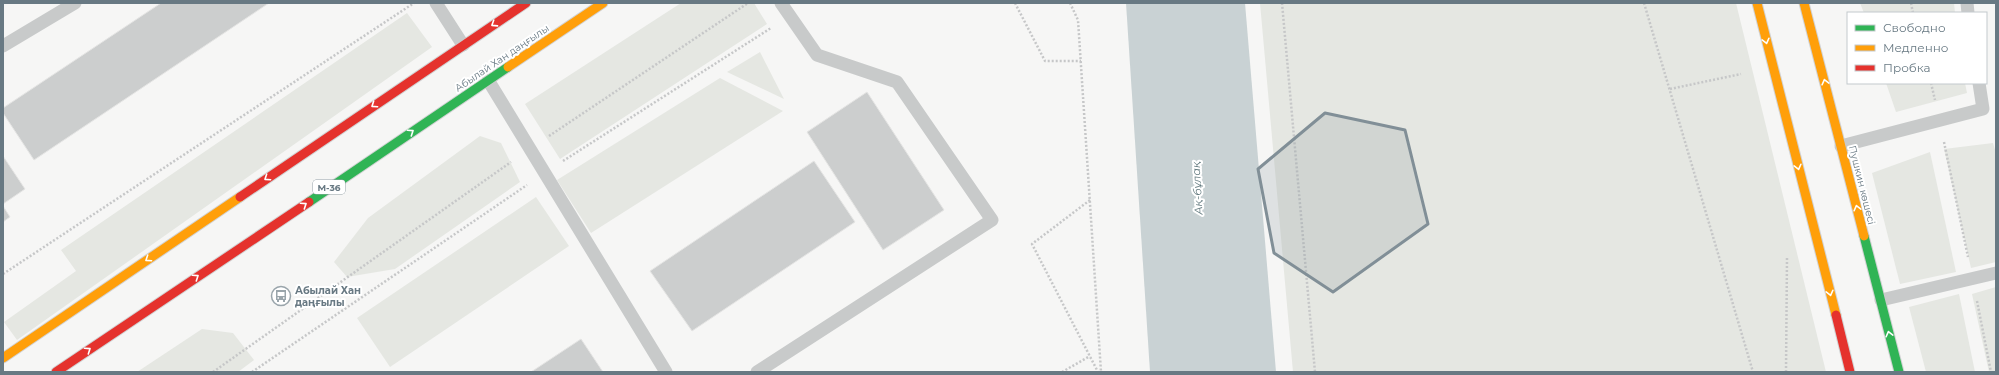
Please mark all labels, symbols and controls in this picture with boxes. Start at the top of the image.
legend [1847,12,1987,84]
one-way arrow [491,20,498,27]
text: Свободно [1883,20,1946,35]
street label: Абылай Хан даңғылы [452,21,552,95]
one-way arrow [1762,38,1770,44]
text: Медленно [1883,40,1949,55]
text: Пробка [1883,60,1931,75]
one-way arrow [1821,79,1829,86]
one-way arrow [371,100,378,108]
one-way arrow [407,130,414,137]
street label: Пушкин көшесі [1846,144,1878,226]
water label: Ақ-бұлақ [1189,161,1205,216]
one-way arrow [1793,163,1802,170]
one-way arrow [264,173,271,181]
road number: M-36 [313,180,345,194]
one-way arrow [299,203,306,210]
one-way arrow [1853,205,1862,212]
one-way arrow [145,255,152,262]
one-way arrow [192,275,199,282]
place label: Абылай Хан даңғылы [295,284,361,309]
bus stop icon: Абылай Хан даңғылы [270,285,292,307]
one-way arrow [1825,289,1834,296]
one-way arrow [1886,331,1894,337]
one-way arrow [84,347,91,355]

